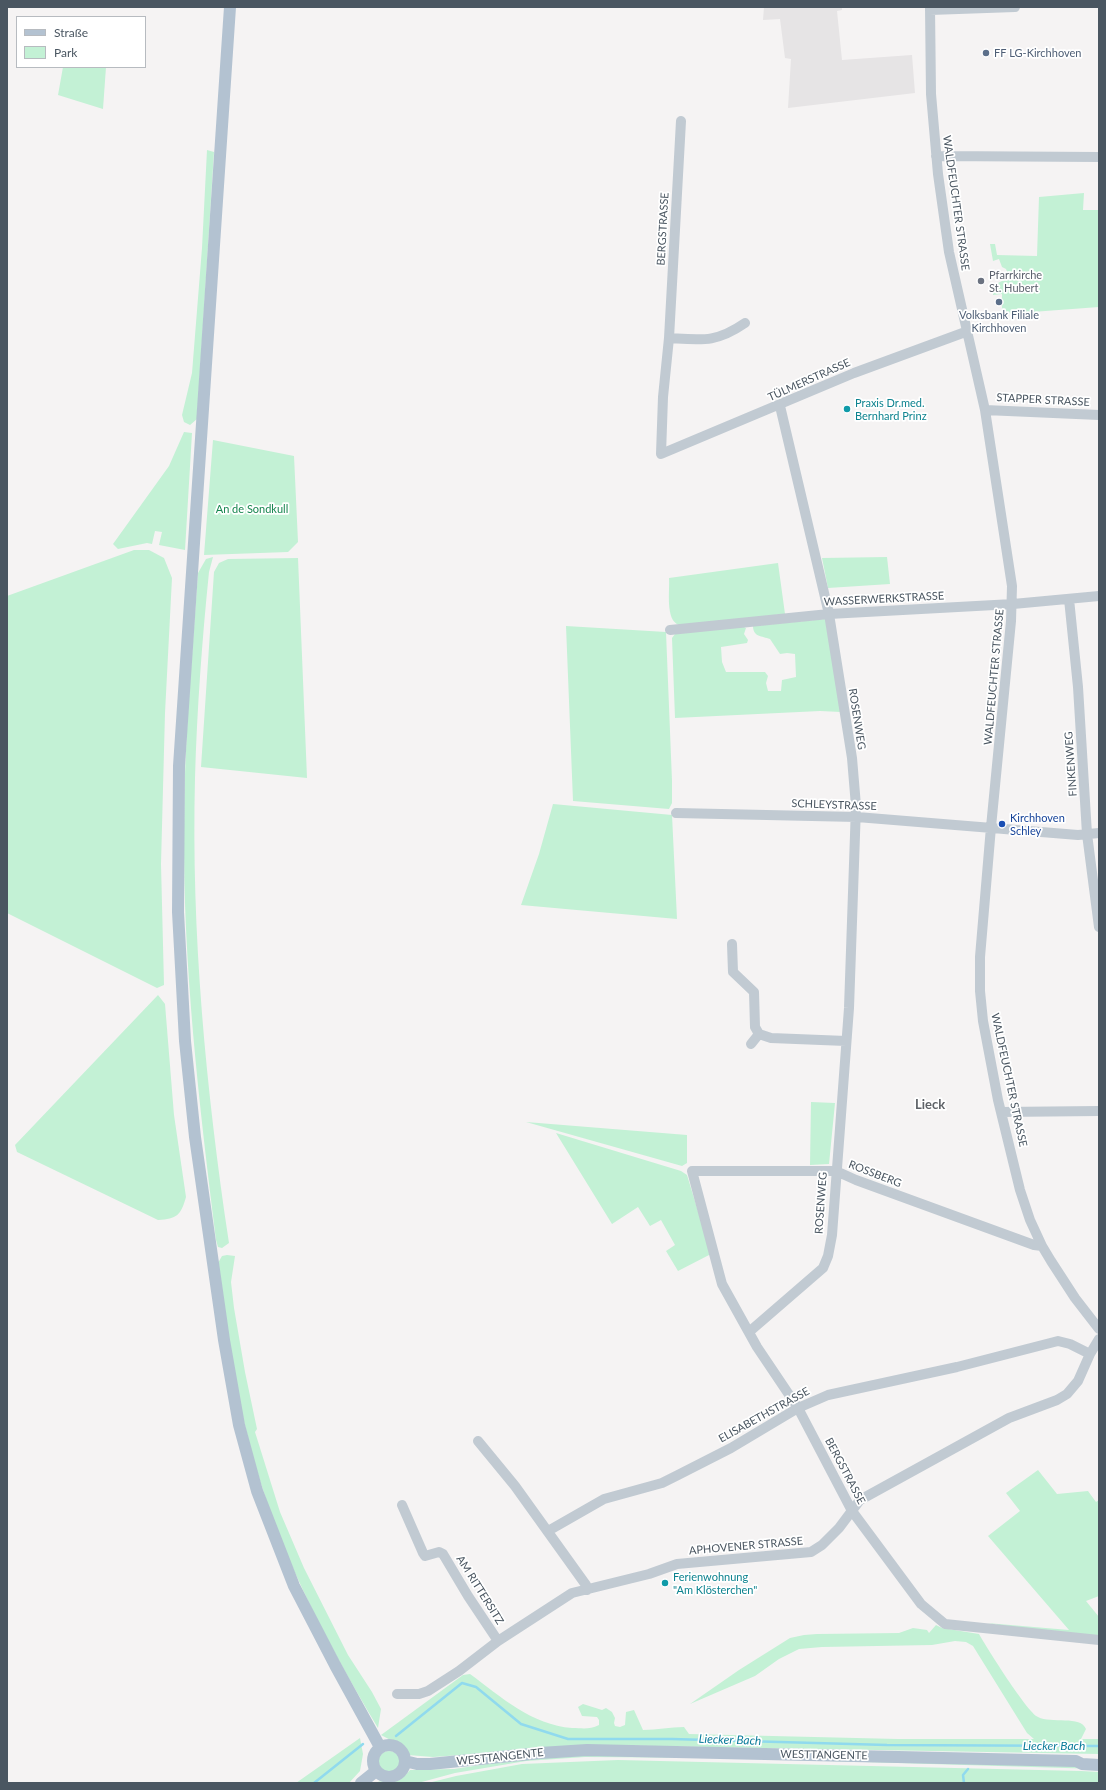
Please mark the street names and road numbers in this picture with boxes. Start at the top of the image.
street label: WALDFEUCHTER STRASSE [940,135,972,271]
street label: BERGSTRASSE [654,192,672,266]
street label: TÜLMERSTRASSE [766,356,852,404]
street label: STAPPER STRASSE [996,391,1090,409]
street label: WASSERWERKSTRASSE [824,589,944,609]
street label: WALDFEUCHTER STRASSE [981,608,1007,746]
street label: ROSENWEG [846,687,868,751]
street label: FINKENWEG [1062,731,1080,797]
street label: SCHLEYSTRASSE [791,797,877,813]
street label: WALDFEUCHTER STRASSE [988,1012,1030,1148]
street label: ROSSBERG [847,1158,903,1190]
street label: ROSENWEG [812,1172,830,1234]
street label: ELISABETHSTRASSE [716,1385,812,1445]
street label: BERGSTRASSE [822,1435,868,1507]
street label: APHOVENER STRASSE [688,1534,804,1558]
street label: AM RITTERSITZ [454,1553,506,1627]
street label: WESTTANGENTE [456,1746,544,1768]
street label: WESTTANGENTE [780,1748,868,1762]

